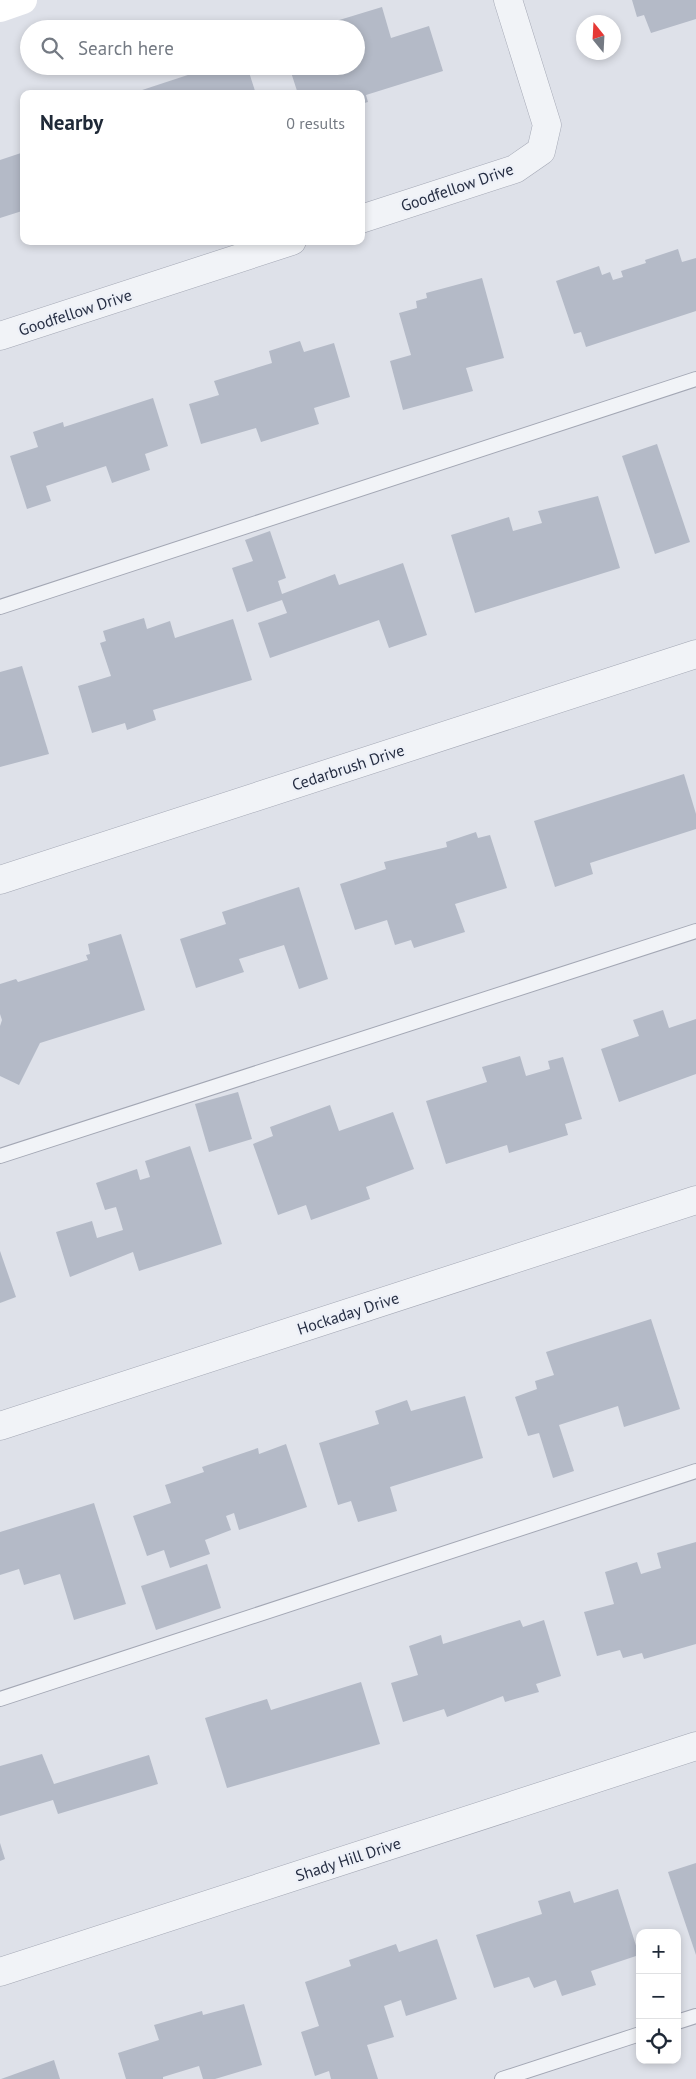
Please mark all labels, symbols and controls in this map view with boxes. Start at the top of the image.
north arrow [576,15,621,60]
search box [20,20,365,75]
icon: search [38,34,66,62]
text: Search here [78,36,174,60]
text: Nearby [40,109,103,136]
text: 0 results [286,113,345,133]
street label: Goodfellow Drive [398,158,516,216]
street label: Goodfellow Drive [16,284,134,340]
street label: Cedarbrush Drive [289,739,407,795]
street label: Hockaday Drive [295,1287,401,1339]
street label: Shady Hill Drive [293,1833,403,1885]
map controls [636,1929,681,2064]
button: + [636,1929,681,1974]
button: − [636,1974,681,2019]
button: locate [636,2019,681,2064]

